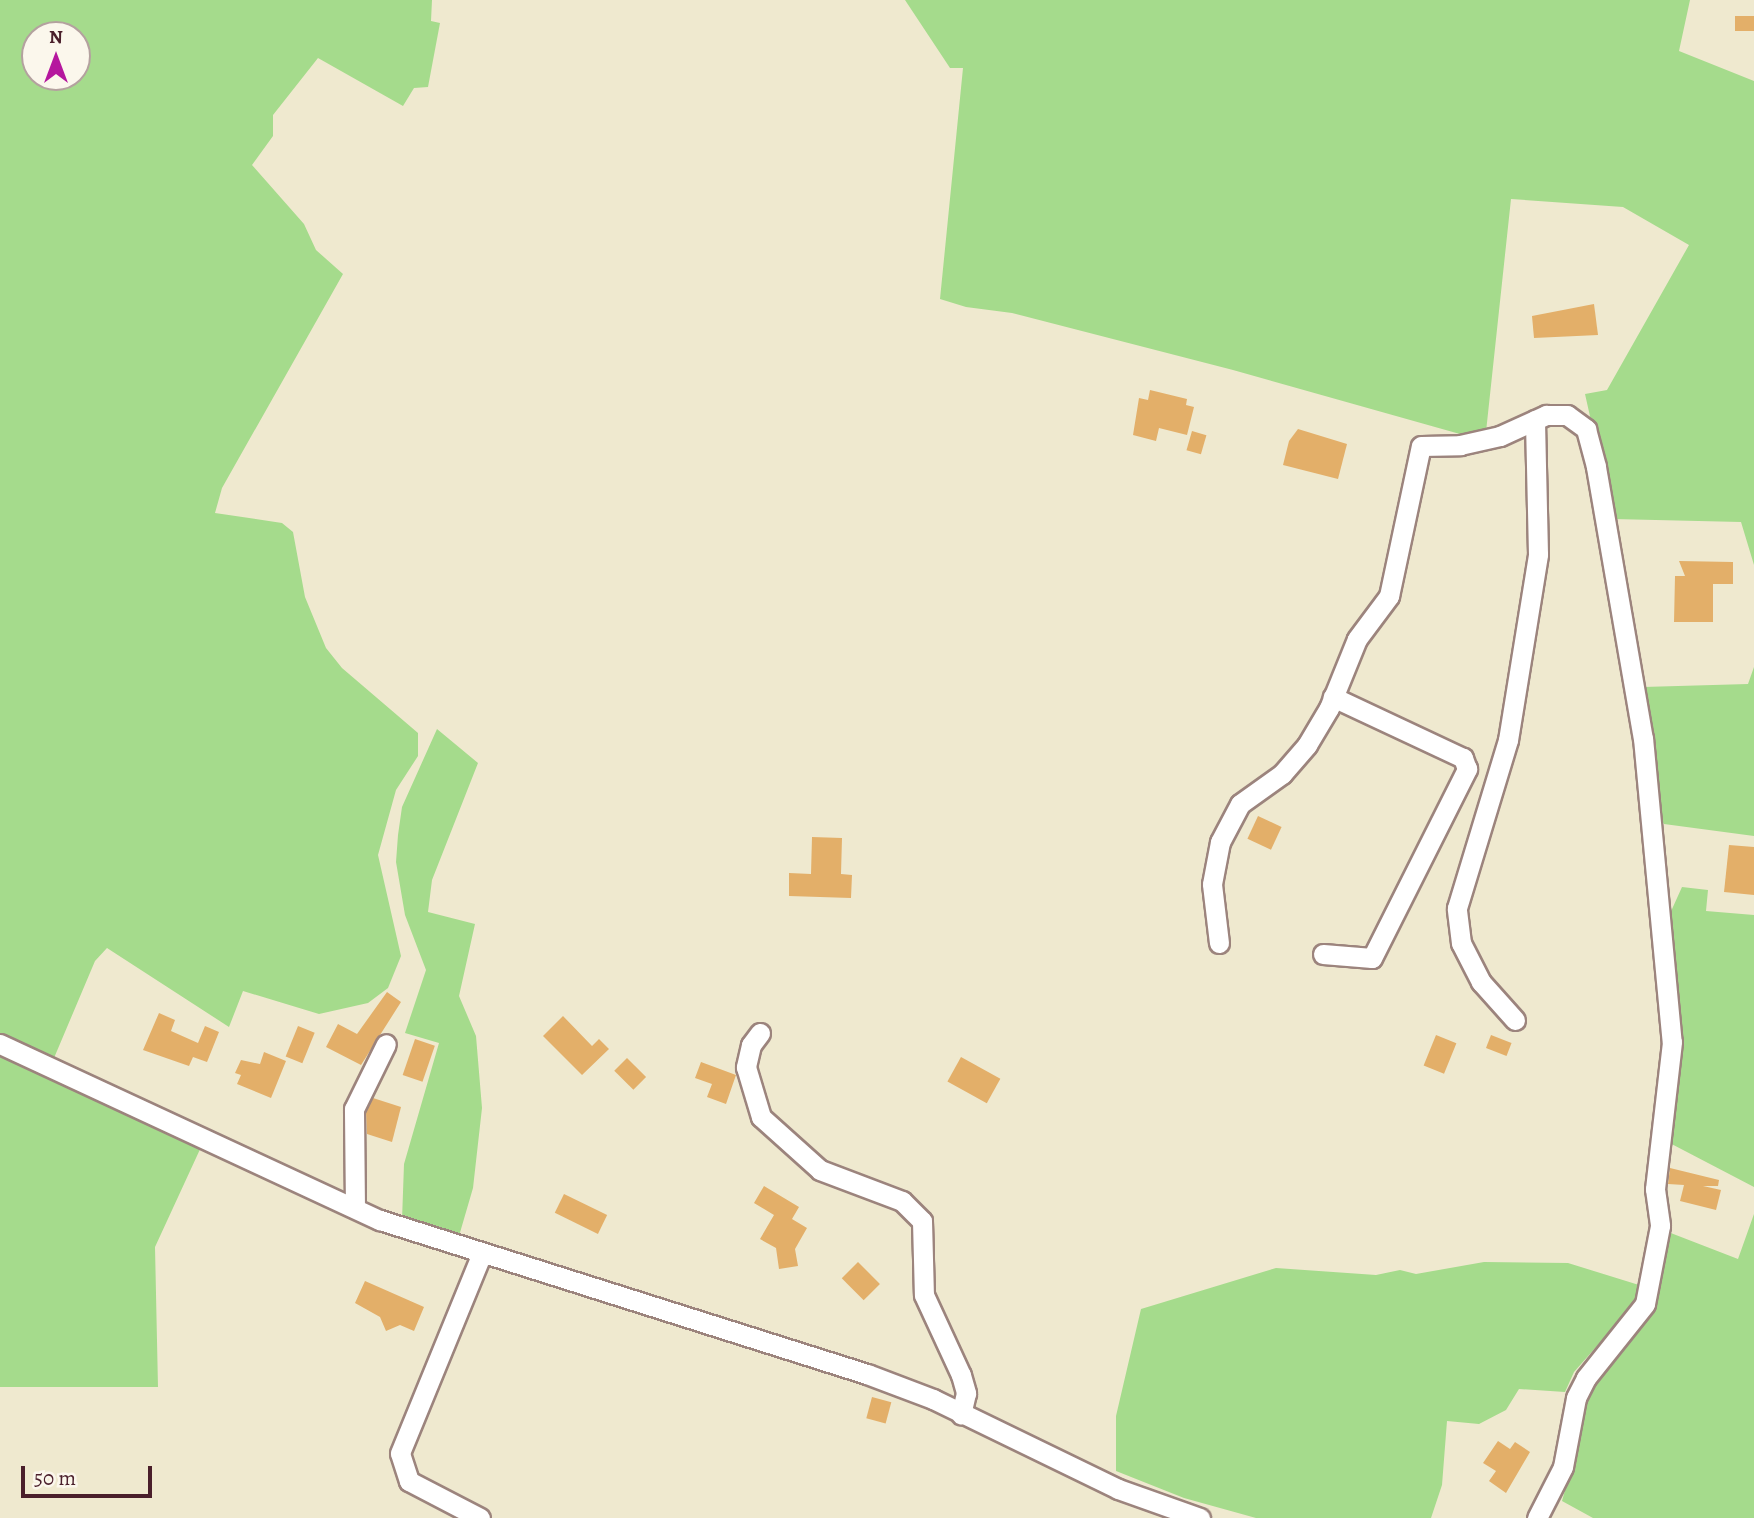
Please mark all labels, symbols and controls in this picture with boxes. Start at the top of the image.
north arrow [21,21,91,91]
text: N [49,24,63,50]
scale bar [24,1452,156,1496]
text: 50 m [34,1464,76,1492]

